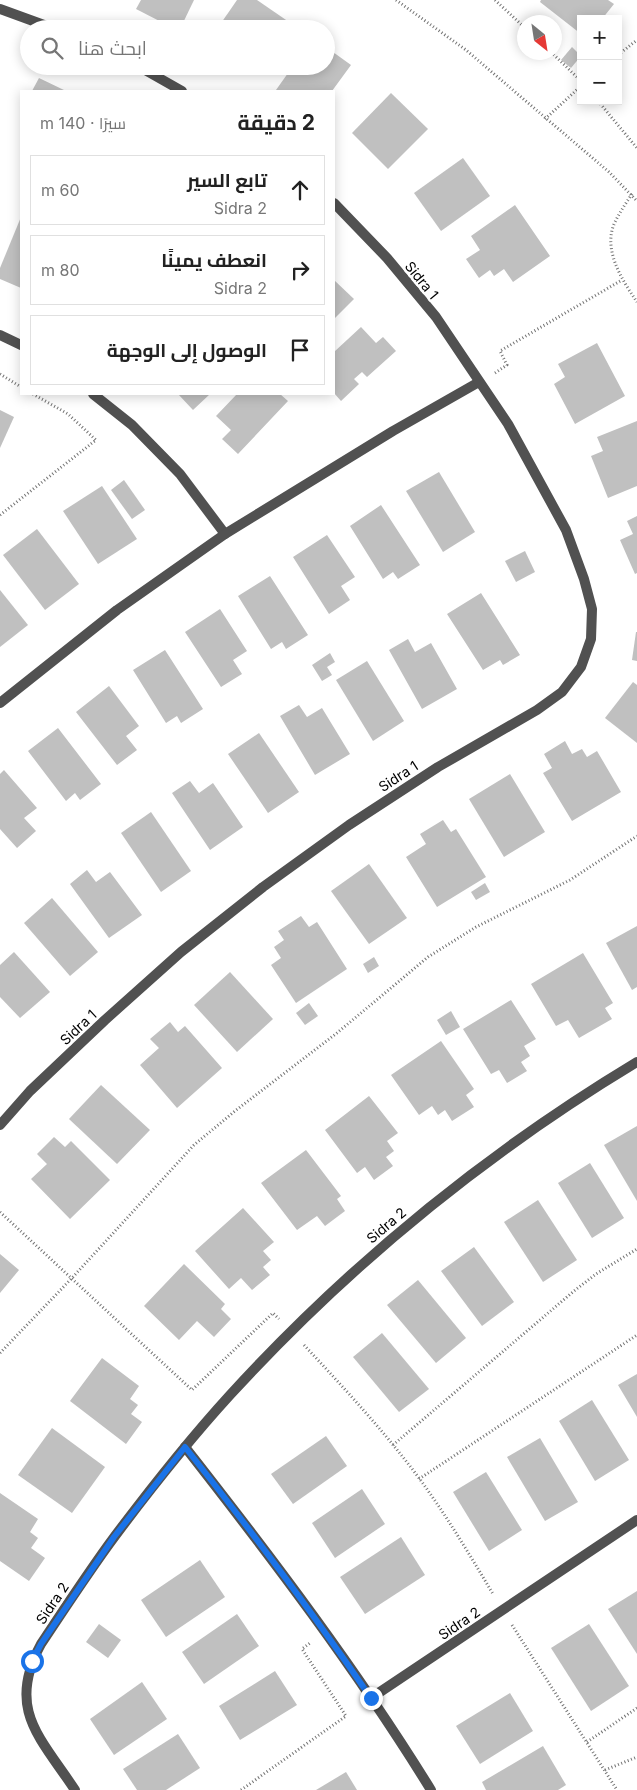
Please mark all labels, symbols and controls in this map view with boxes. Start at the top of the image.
north arrow [517,15,562,60]
map controls [577,15,622,105]
button: + [577,15,622,60]
search box [20,20,335,75]
icon: search [38,34,66,62]
text: ابحث هنا [78,37,147,60]
button: − [577,60,622,105]
text: 2 دقيقة [237,110,315,135]
text: سيرًا · 140 m [40,113,126,133]
text: تابع السير [187,169,267,192]
icon: ahead [286,176,314,204]
text: 60 m [41,180,80,200]
text: Sidra 2 [214,198,267,218]
text: انعطف يمينًا [161,249,267,272]
icon: right [286,256,314,284]
street label: Sidra 1 [402,258,442,302]
text: 80 m [41,260,80,280]
text: Sidra 2 [214,278,267,298]
icon: arrive [286,336,314,364]
text: الوصول إلى الوجهة [107,339,267,362]
street label: Sidra 1 [375,757,421,795]
street label: Sidra 1 [56,1006,100,1048]
street label: Sidra 2 [363,1204,409,1246]
street label: Sidra 2 [32,1579,72,1627]
street label: Sidra 2 [435,1603,483,1643]
route start [21,1650,44,1673]
route end [360,1687,383,1710]

